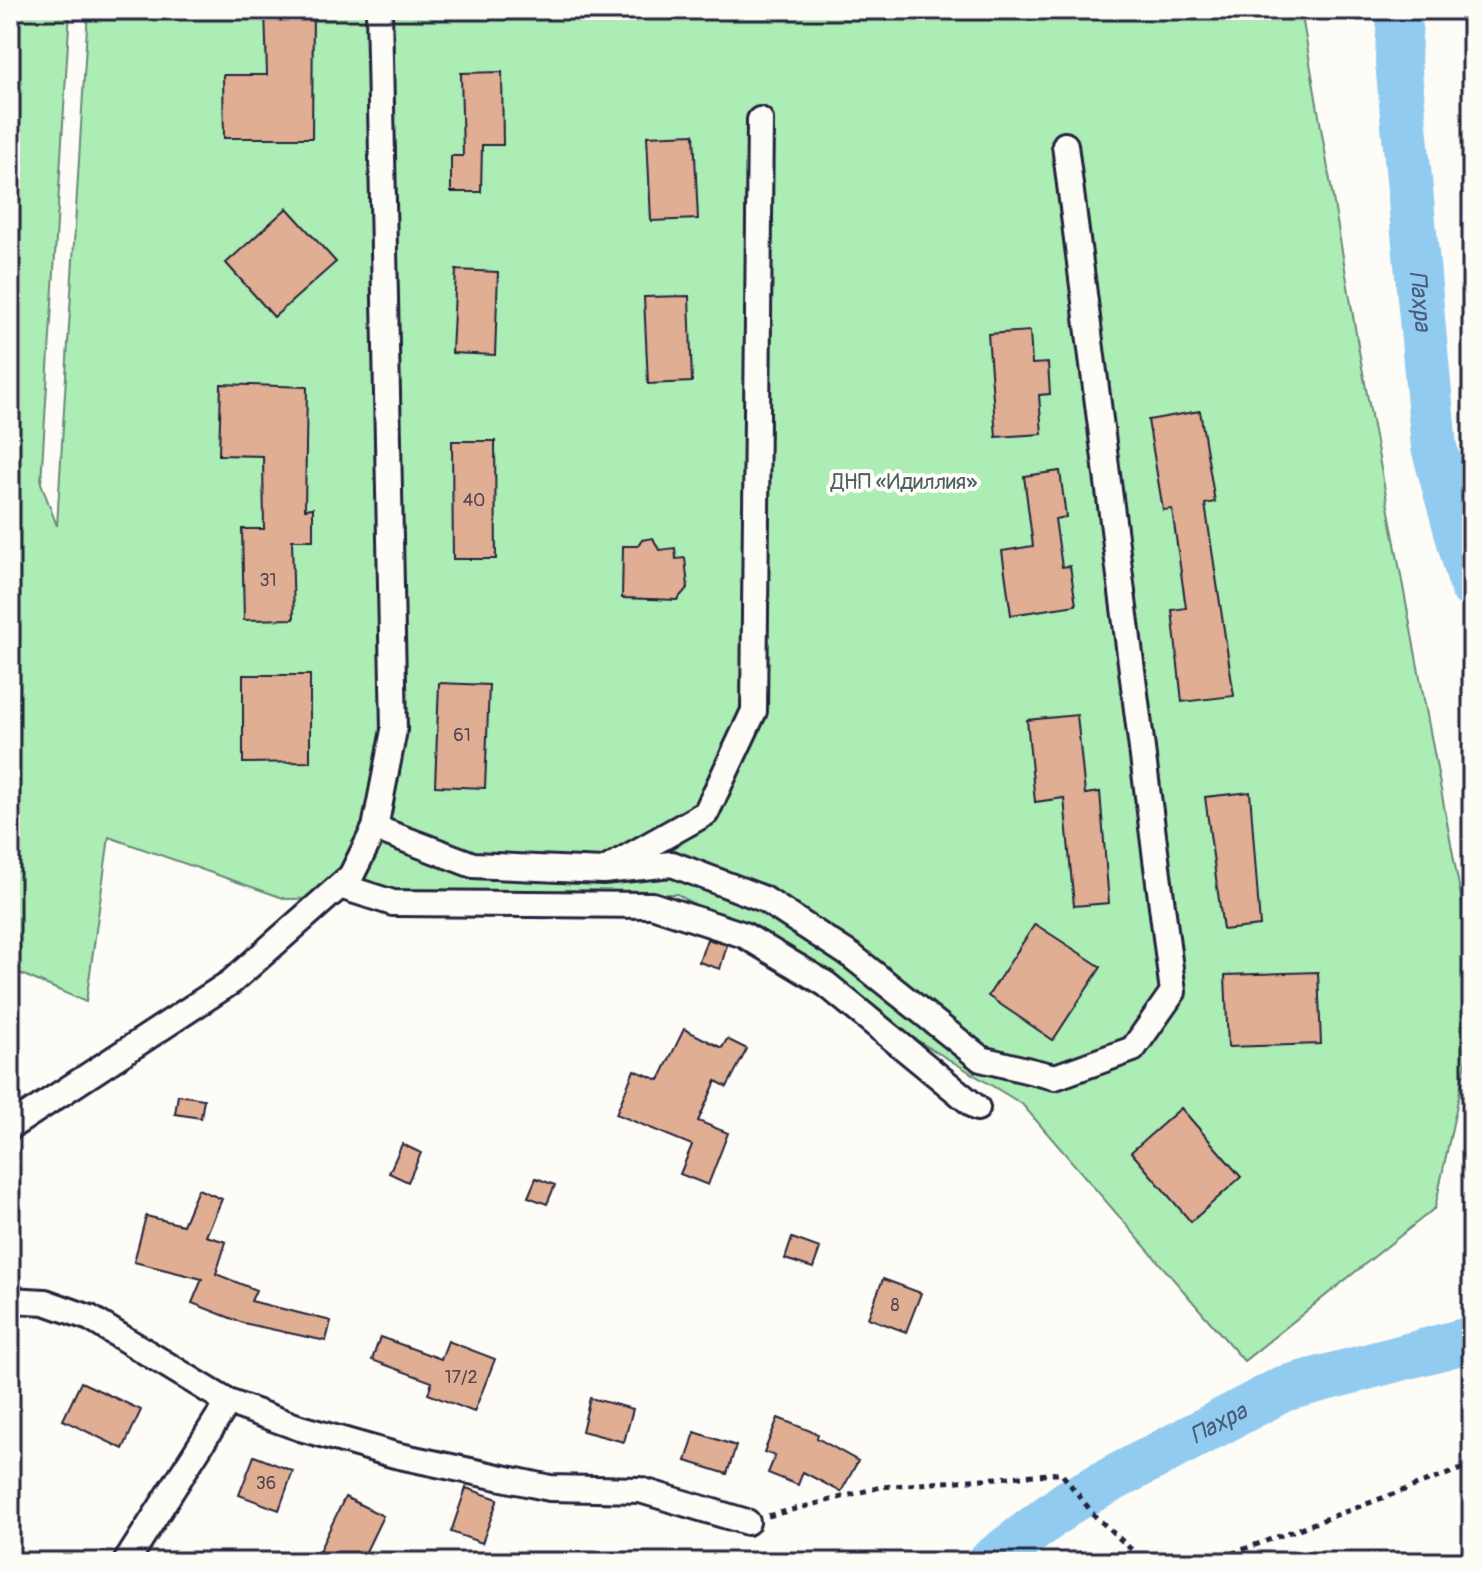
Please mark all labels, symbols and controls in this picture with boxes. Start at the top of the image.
water label: Пахра [1403,270,1437,334]
park label: ДНП «Идиллия» [830,468,977,496]
house number: 40 [463,489,485,512]
house number: 31 [259,569,277,592]
house number: 61 [453,724,471,747]
house number: 8 [890,1294,900,1317]
house number: 17/2 [444,1366,478,1389]
water label: Пахра [1185,1396,1253,1450]
house number: 36 [256,1472,276,1495]

